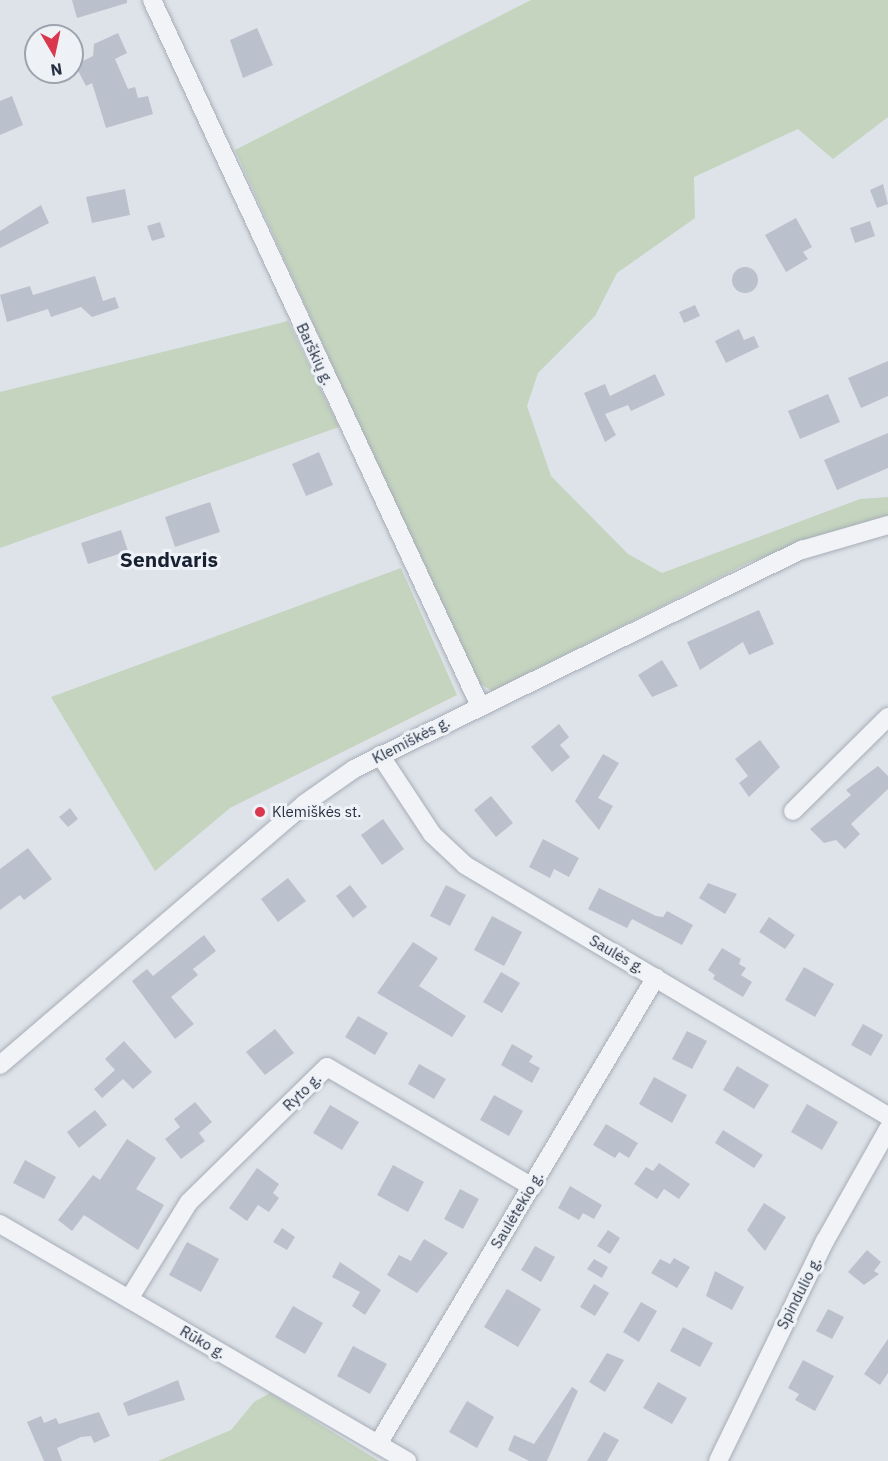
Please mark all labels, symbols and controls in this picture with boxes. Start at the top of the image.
north arrow [24,24,84,84]
text: N [49,59,64,81]
street label: Barškių g. [293,320,337,388]
district label: Sendvaris [120,546,218,572]
street label: Klemiškės g. [369,713,453,767]
place label: Klemiškės st. [272,803,361,821]
marker: Klemiškės st. [253,805,267,819]
street label: Saulės g. [586,931,648,977]
street label: Ryto g. [279,1069,325,1115]
street label: Saulėtekio g. [487,1168,547,1252]
street label: Spindulio g. [773,1254,825,1332]
street label: Rūko g. [177,1322,229,1362]

